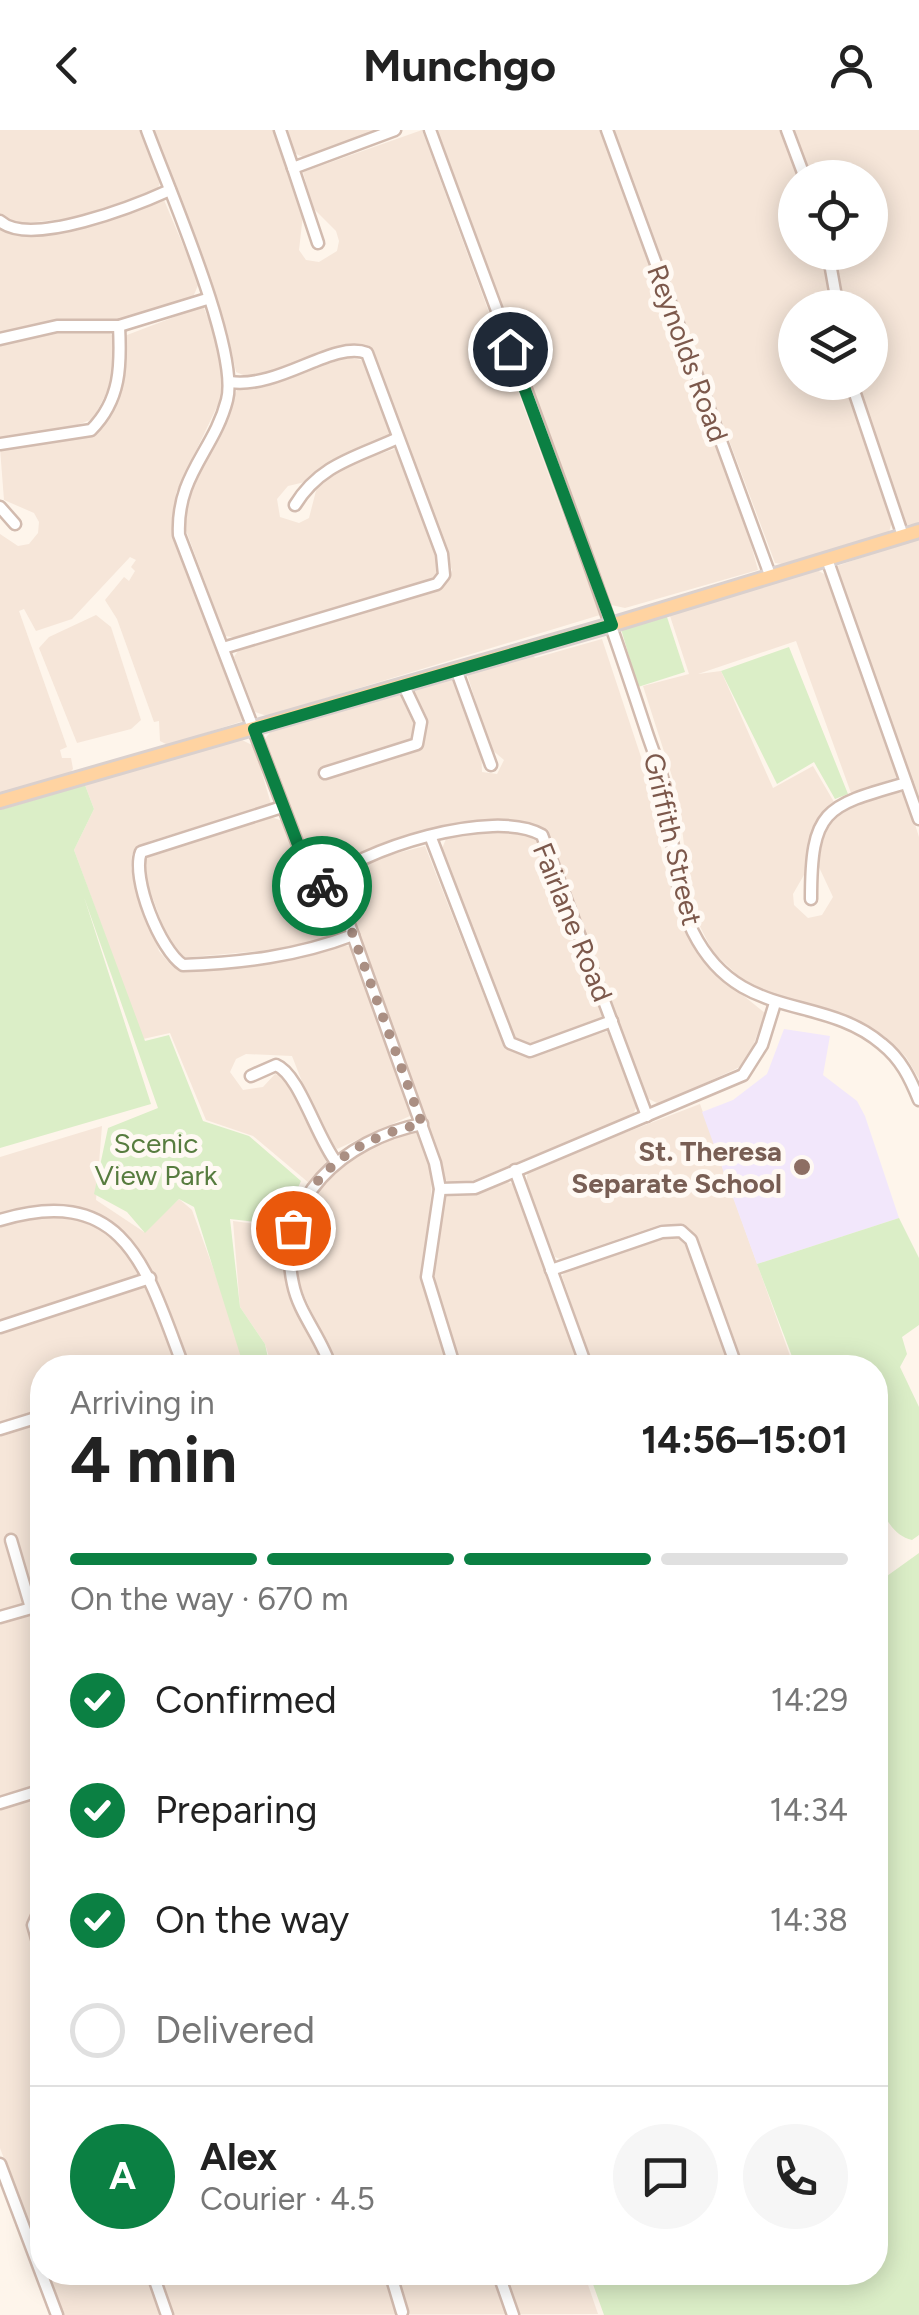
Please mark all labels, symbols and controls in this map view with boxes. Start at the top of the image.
icon: back [40,38,95,93]
text: Munchgo [363,38,556,92]
icon: person [824,38,879,93]
map controls [778,160,888,400]
button: locate [778,160,888,270]
street label: Reynolds Road [640,260,736,446]
button: layers [778,290,888,400]
pin [468,307,553,392]
icon: home [483,322,538,377]
street label: Griffith Street [637,749,709,929]
courier [272,836,372,936]
street label: Fairlane Road [526,838,620,1006]
icon: bike [295,859,350,914]
park label: Scenic View Park [95,1126,218,1192]
place label: St. Theresa Separate School [571,1134,782,1200]
marker: St. Theresa Separate School [791,1156,813,1178]
pin [251,1186,336,1271]
icon: bag [266,1201,321,1256]
text: Arriving in [70,1384,215,1422]
text: 14:56–15:01 [641,1417,848,1463]
text: 4 min [70,1420,237,1498]
text: On the way · 670 m [70,1580,348,1618]
icon: check [70,1673,125,1728]
text: Confirmed [155,1677,337,1723]
text: 14:29 [771,1681,848,1719]
icon: check [70,1783,125,1838]
text: Preparing [155,1787,317,1833]
text: 14:34 [770,1791,848,1829]
icon: check [70,1893,125,1948]
text: On the way [155,1897,349,1943]
text: 14:38 [770,1901,848,1939]
text: Delivered [155,2007,315,2053]
button: chat [613,2124,718,2229]
button: phone [743,2124,848,2229]
text: Alex [200,2134,277,2180]
text: A [109,2153,136,2199]
text: Courier · 4.5 [200,2180,375,2218]

